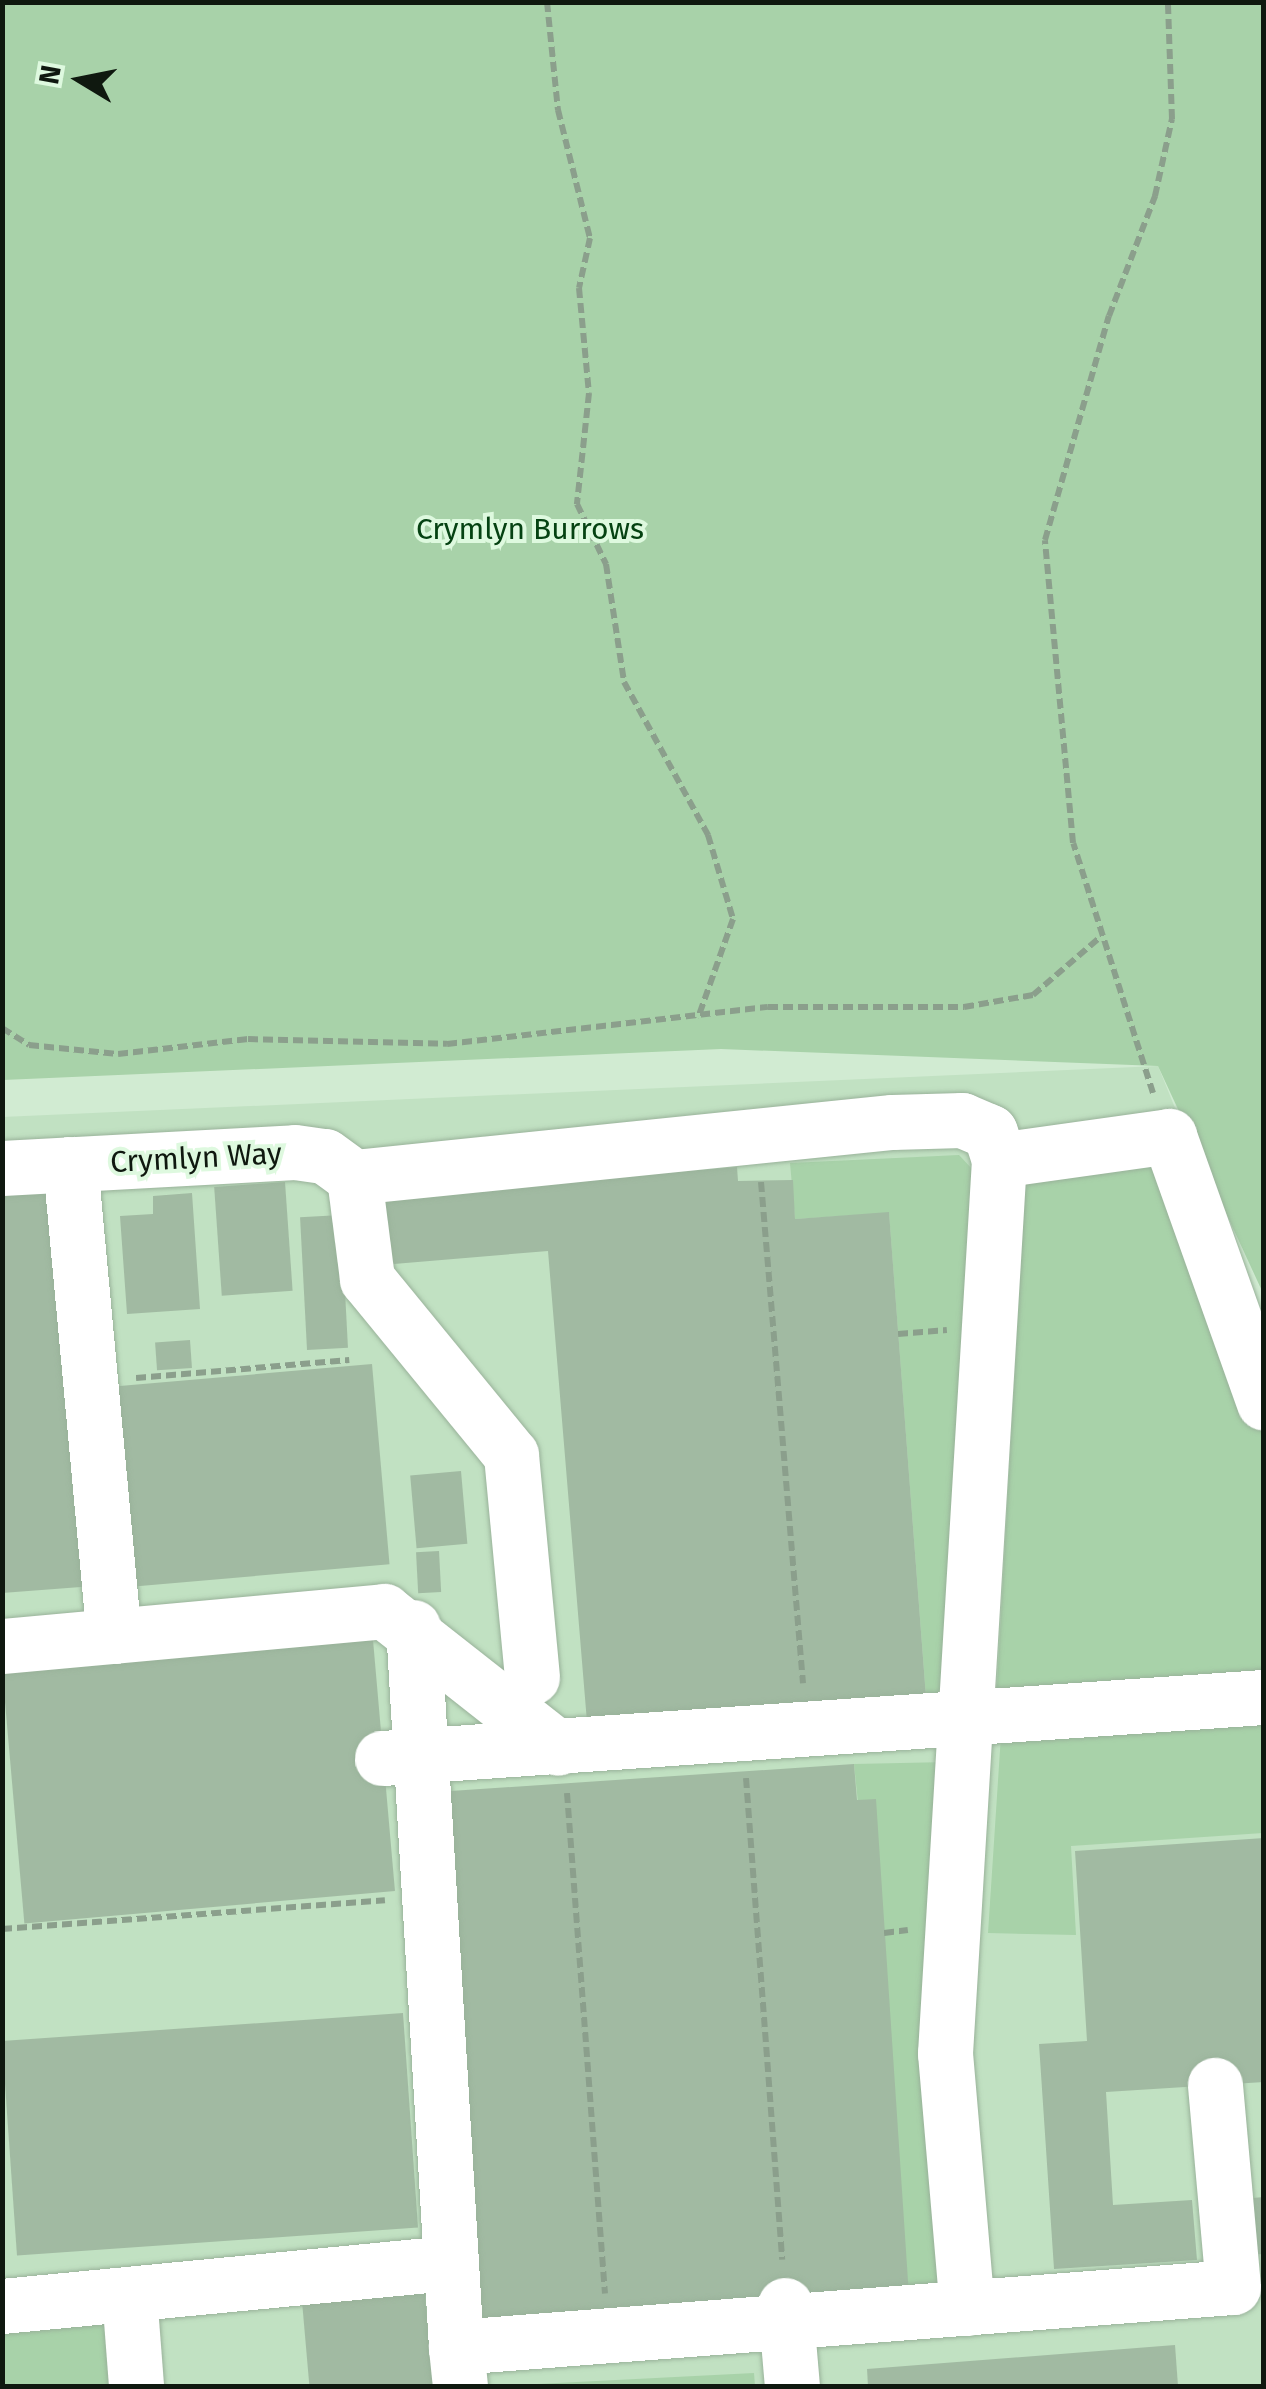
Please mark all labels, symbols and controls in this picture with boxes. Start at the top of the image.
north arrow [30,30,130,130]
text: N [32,63,68,87]
park label: Crymlyn Burrows [416,511,644,547]
street label: Crymlyn Way [109,1136,283,1180]

